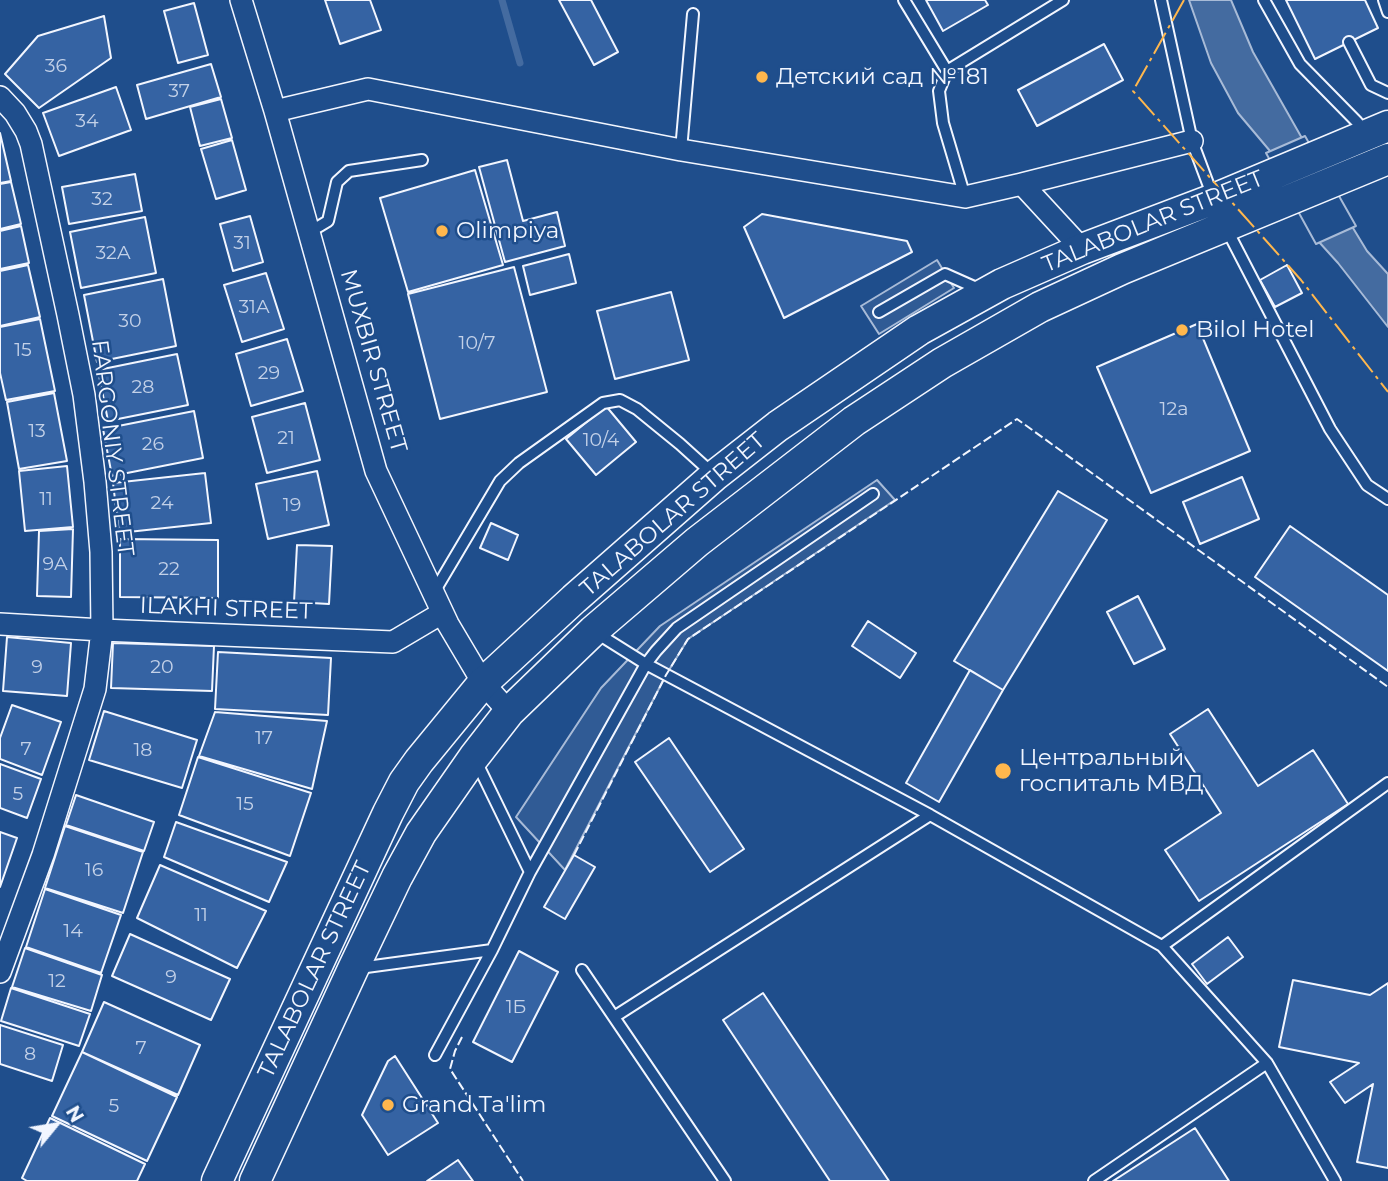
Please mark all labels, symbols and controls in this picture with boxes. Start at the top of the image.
house number: 36 [45,55,67,77]
place label: Детский сад №181 [776,63,989,91]
marker: Детский сад №181 [754,69,770,85]
house number: 37 [168,80,190,102]
house number: 34 [75,110,99,132]
street label: TALABOLAR STREET [1038,165,1268,279]
house number: 32 [91,188,113,210]
place label: Olimpiya [456,217,559,245]
marker: Olimpiya [434,223,450,239]
house number: 31 [233,232,251,254]
house number: 32A [95,242,131,264]
street label: MUXBIR STREET [334,266,412,456]
house number: 31A [238,296,270,318]
house number: 30 [118,310,142,332]
place label: Bilol Hotel [1196,316,1314,344]
marker: Bilol Hotel [1174,322,1190,338]
house number: 10/7 [459,332,495,354]
street label: FARGONIY STREET [85,338,139,558]
house number: 15 [14,339,32,361]
house number: 29 [258,362,280,384]
house number: 28 [132,376,154,398]
house number: 12a [1160,398,1188,420]
house number: 13 [28,420,46,442]
house number: 21 [277,427,295,449]
street label: TALABOLAR STREET [575,427,771,603]
house number: 10/4 [583,429,619,451]
house number: 26 [142,433,164,455]
house number: 11 [39,488,53,510]
house number: 24 [151,492,173,514]
house number: 19 [283,494,301,516]
house number: 9A [42,553,68,575]
house number: 22 [158,558,180,580]
street label: ILAKHI STREET [139,592,313,626]
house number: 9 [31,656,43,678]
house number: 20 [150,656,174,678]
house number: 17 [255,727,273,749]
house number: 7 [20,738,32,760]
house number: 18 [134,739,152,761]
place label: Центральный госпиталь МВД [1019,744,1203,798]
marker: Центральный госпиталь МВД [993,761,1013,781]
house number: 5 [13,783,23,805]
house number: 15 [236,793,254,815]
street label: TALABOLAR STREET [253,857,377,1083]
house number: 16 [85,859,103,881]
house number: 11 [194,904,208,926]
house number: 14 [63,920,83,942]
house number: 9 [165,966,177,988]
house number: 12 [48,970,66,992]
house number: 1Б [506,996,526,1018]
house number: 7 [135,1037,147,1059]
house number: 8 [24,1043,36,1065]
north arrow [21,1090,91,1160]
place label: Grand Ta'lim [402,1091,546,1119]
house number: 5 [109,1095,119,1117]
marker: Grand Ta'lim [380,1097,396,1113]
text: N [61,1102,88,1127]

